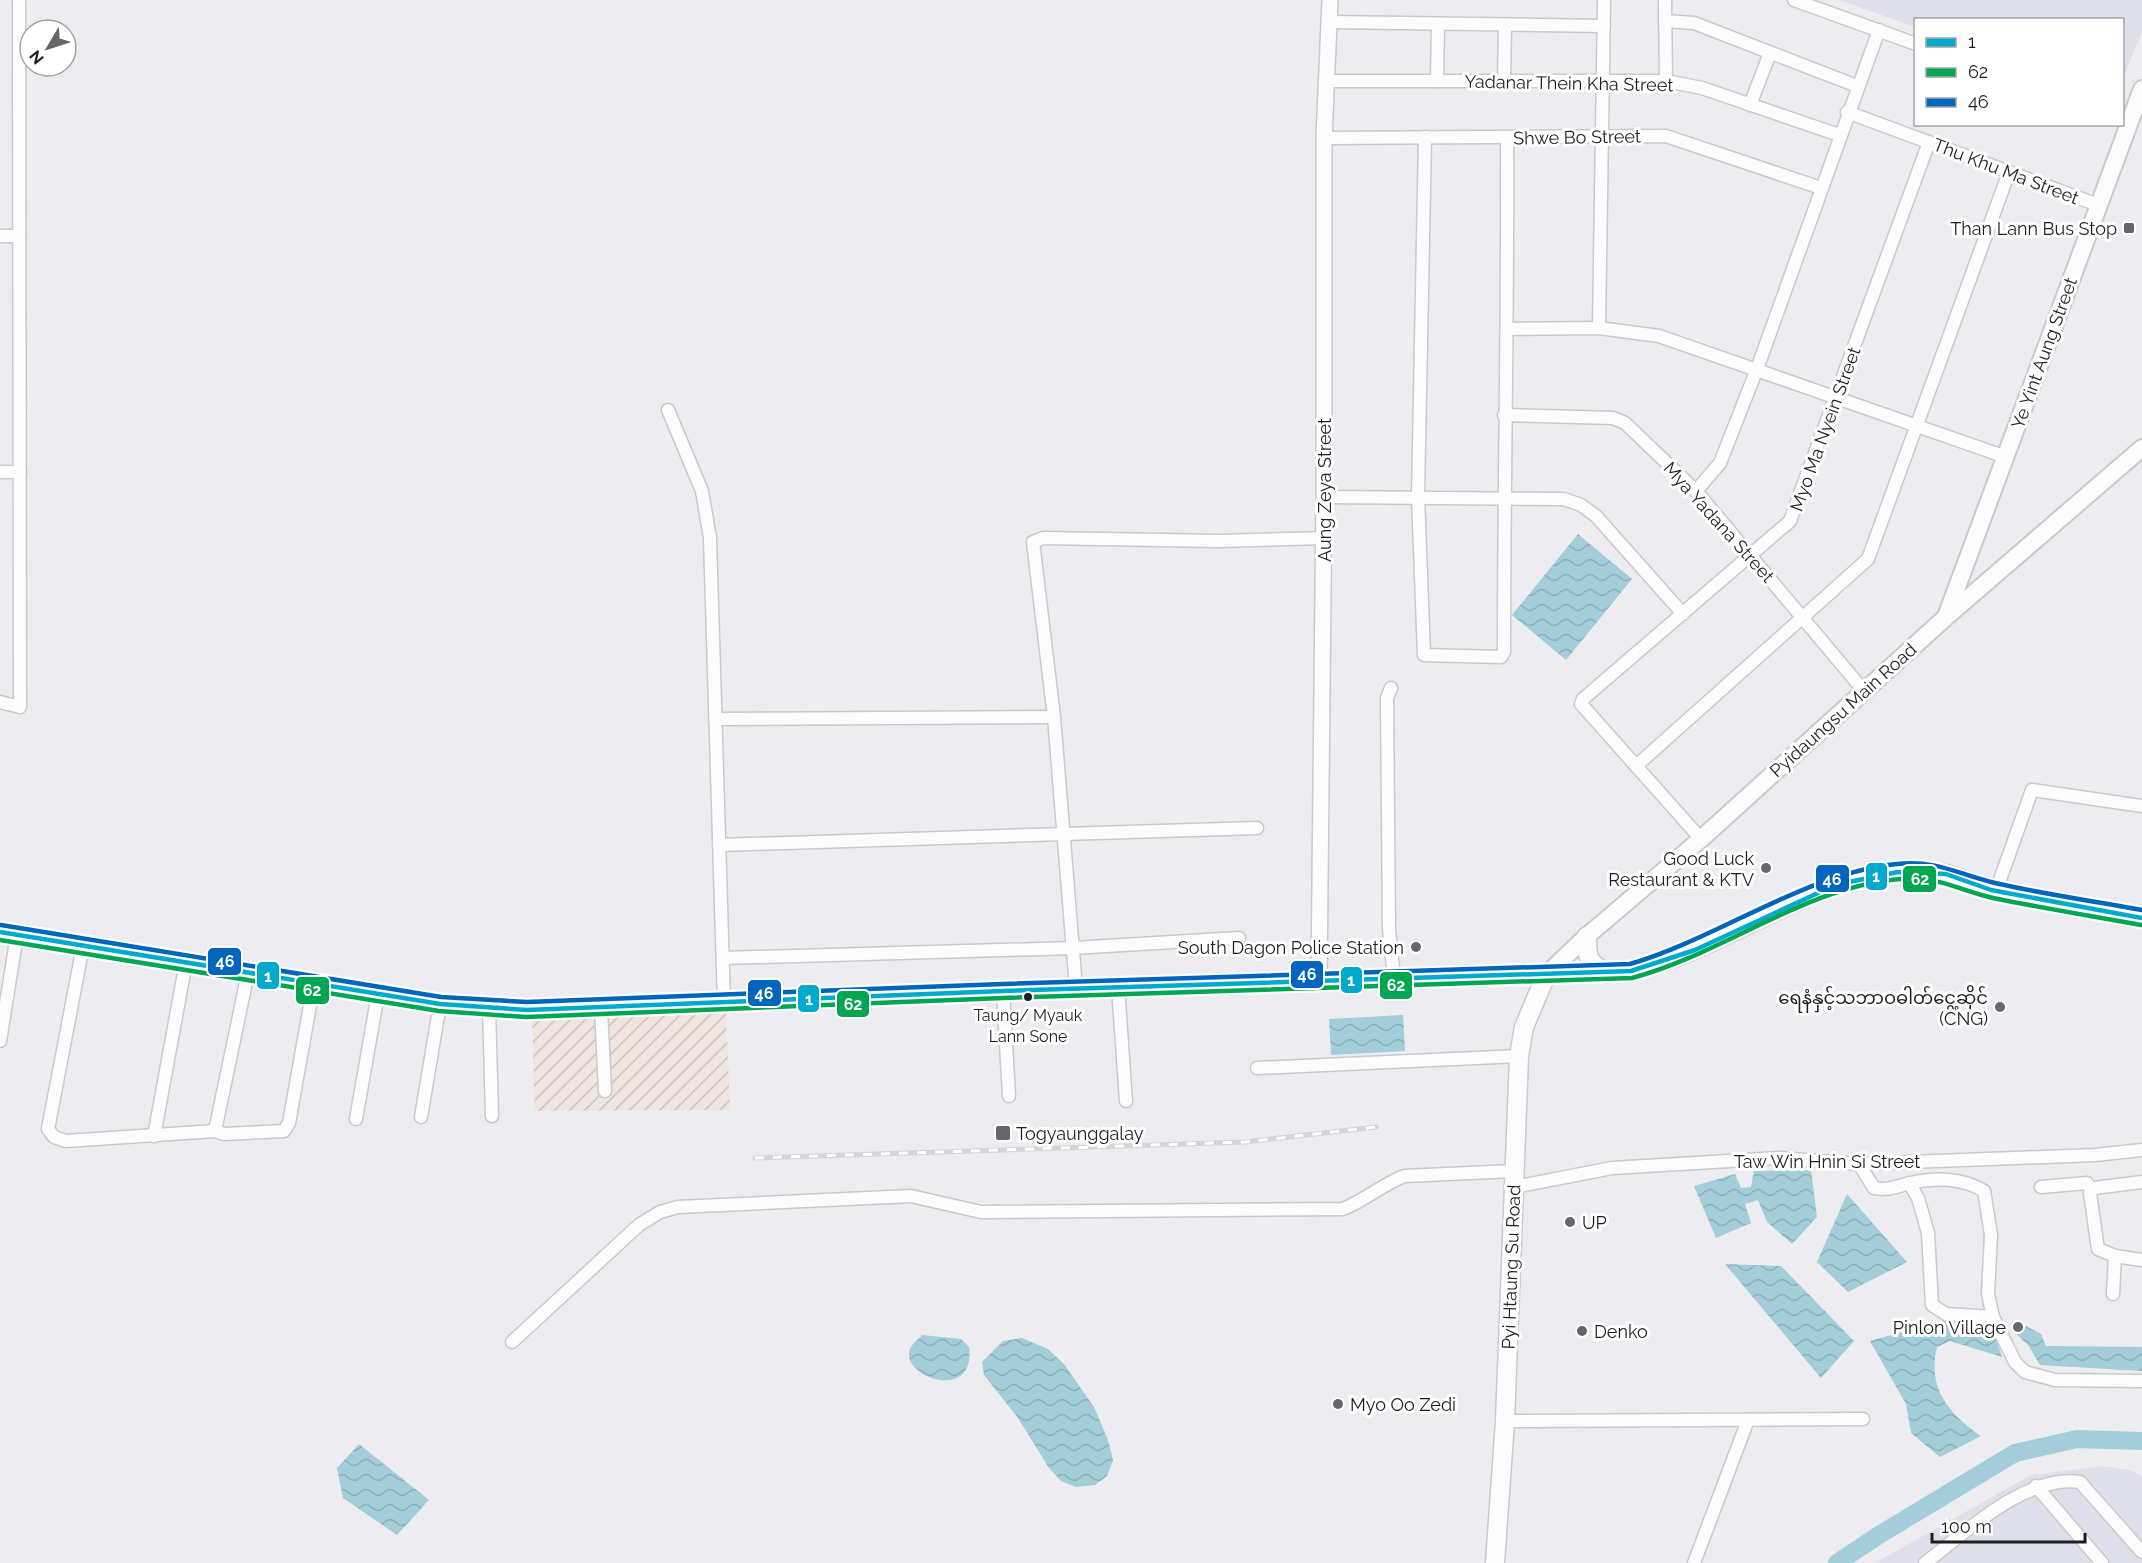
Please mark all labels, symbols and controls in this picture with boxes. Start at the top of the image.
north arrow [18,18,78,78]
legend [1914,18,2124,126]
text: 1 [1968,31,1976,52]
text: N [26,46,48,68]
text: 62 [1968,61,1988,82]
street label: Yadanar Thein Kha Street [1465,71,1673,95]
text: 46 [1968,91,1989,112]
street label: Shwe Bo Street [1513,125,1641,149]
street label: Thu Khu Ma Street [1930,134,2082,208]
place label: Than Lann Bus Stop [1950,218,2117,239]
marker: Than Lann Bus Stop [2122,221,2136,235]
street label: Ye Yint Aung Street [2007,274,2081,432]
street label: Myo Ma Nyein Street [1785,344,1865,514]
street label: Aung Zeya Street [1314,418,1335,562]
street label: Mya Yadana Street [1659,457,1779,587]
street label: Pyidaungsu Main Road [1765,639,1921,781]
place label: Good Luck Restaurant & KTV [1608,848,1754,890]
marker: Good Luck Restaurant & KTV [1759,861,1773,875]
line badge: 1 [1865,862,1888,891]
line badge: 46 [1815,864,1850,893]
line badge: 62 [1902,865,1937,893]
text: 1 [1872,867,1880,886]
text: 46 [1823,870,1842,889]
text: 62 [1911,870,1929,889]
place label: South Dagon Police Station [1178,937,1404,958]
marker: South Dagon Police Station [1409,940,1423,954]
line badge: 46 [207,947,242,976]
text: 46 [216,952,235,971]
line badge: 46 [1290,960,1324,989]
line badge: 1 [256,961,280,990]
text: 46 [1298,965,1317,984]
line badge: 1 [1340,966,1363,994]
text: 1 [264,967,272,986]
text: 1 [1347,971,1355,990]
line badge: 62 [1379,971,1413,1000]
line badge: 62 [295,976,330,1005]
text: 62 [1387,976,1405,995]
line badge: 46 [747,979,782,1007]
text: 62 [303,981,321,1000]
text: 46 [755,984,774,1003]
line badge: 1 [797,984,820,1013]
place label: ရေနံနှင့်သဘာဝဓါတ်ငွေ့ဆိုင် (CNG) [1778,984,1988,1029]
text: 1 [805,990,813,1009]
line badge: 62 [836,990,870,1018]
marker: Taung/ Myauk Lann Sone [1022,991,1034,1003]
text: 62 [844,995,862,1014]
marker: ရေနံနှင့်သဘာဝဓါတ်ငွေ့ဆိုင် (CNG) [1993,1000,2007,1014]
place label: Taung/ Myauk Lann Sone [974,1006,1083,1046]
place label: Togyaunggalay [1016,1123,1144,1144]
marker: Togyaunggalay [994,1124,1012,1142]
street label: Taw Win Hnin Si Street [1734,1151,1920,1172]
street label: Pyi Htaung Su Road [1498,1184,1524,1350]
place label: UP [1582,1212,1607,1233]
marker: UP [1563,1215,1577,1229]
place label: Pinlon Village [1893,1317,2006,1338]
marker: Pinlon Village [2011,1320,2025,1334]
place label: Denko [1594,1321,1648,1342]
marker: Denko [1575,1324,1589,1338]
place label: Myo Oo Zedi [1350,1394,1456,1415]
marker: Myo Oo Zedi [1331,1397,1345,1411]
scale bar [1932,1506,2085,1544]
text: 100 m [1941,1516,1992,1537]

